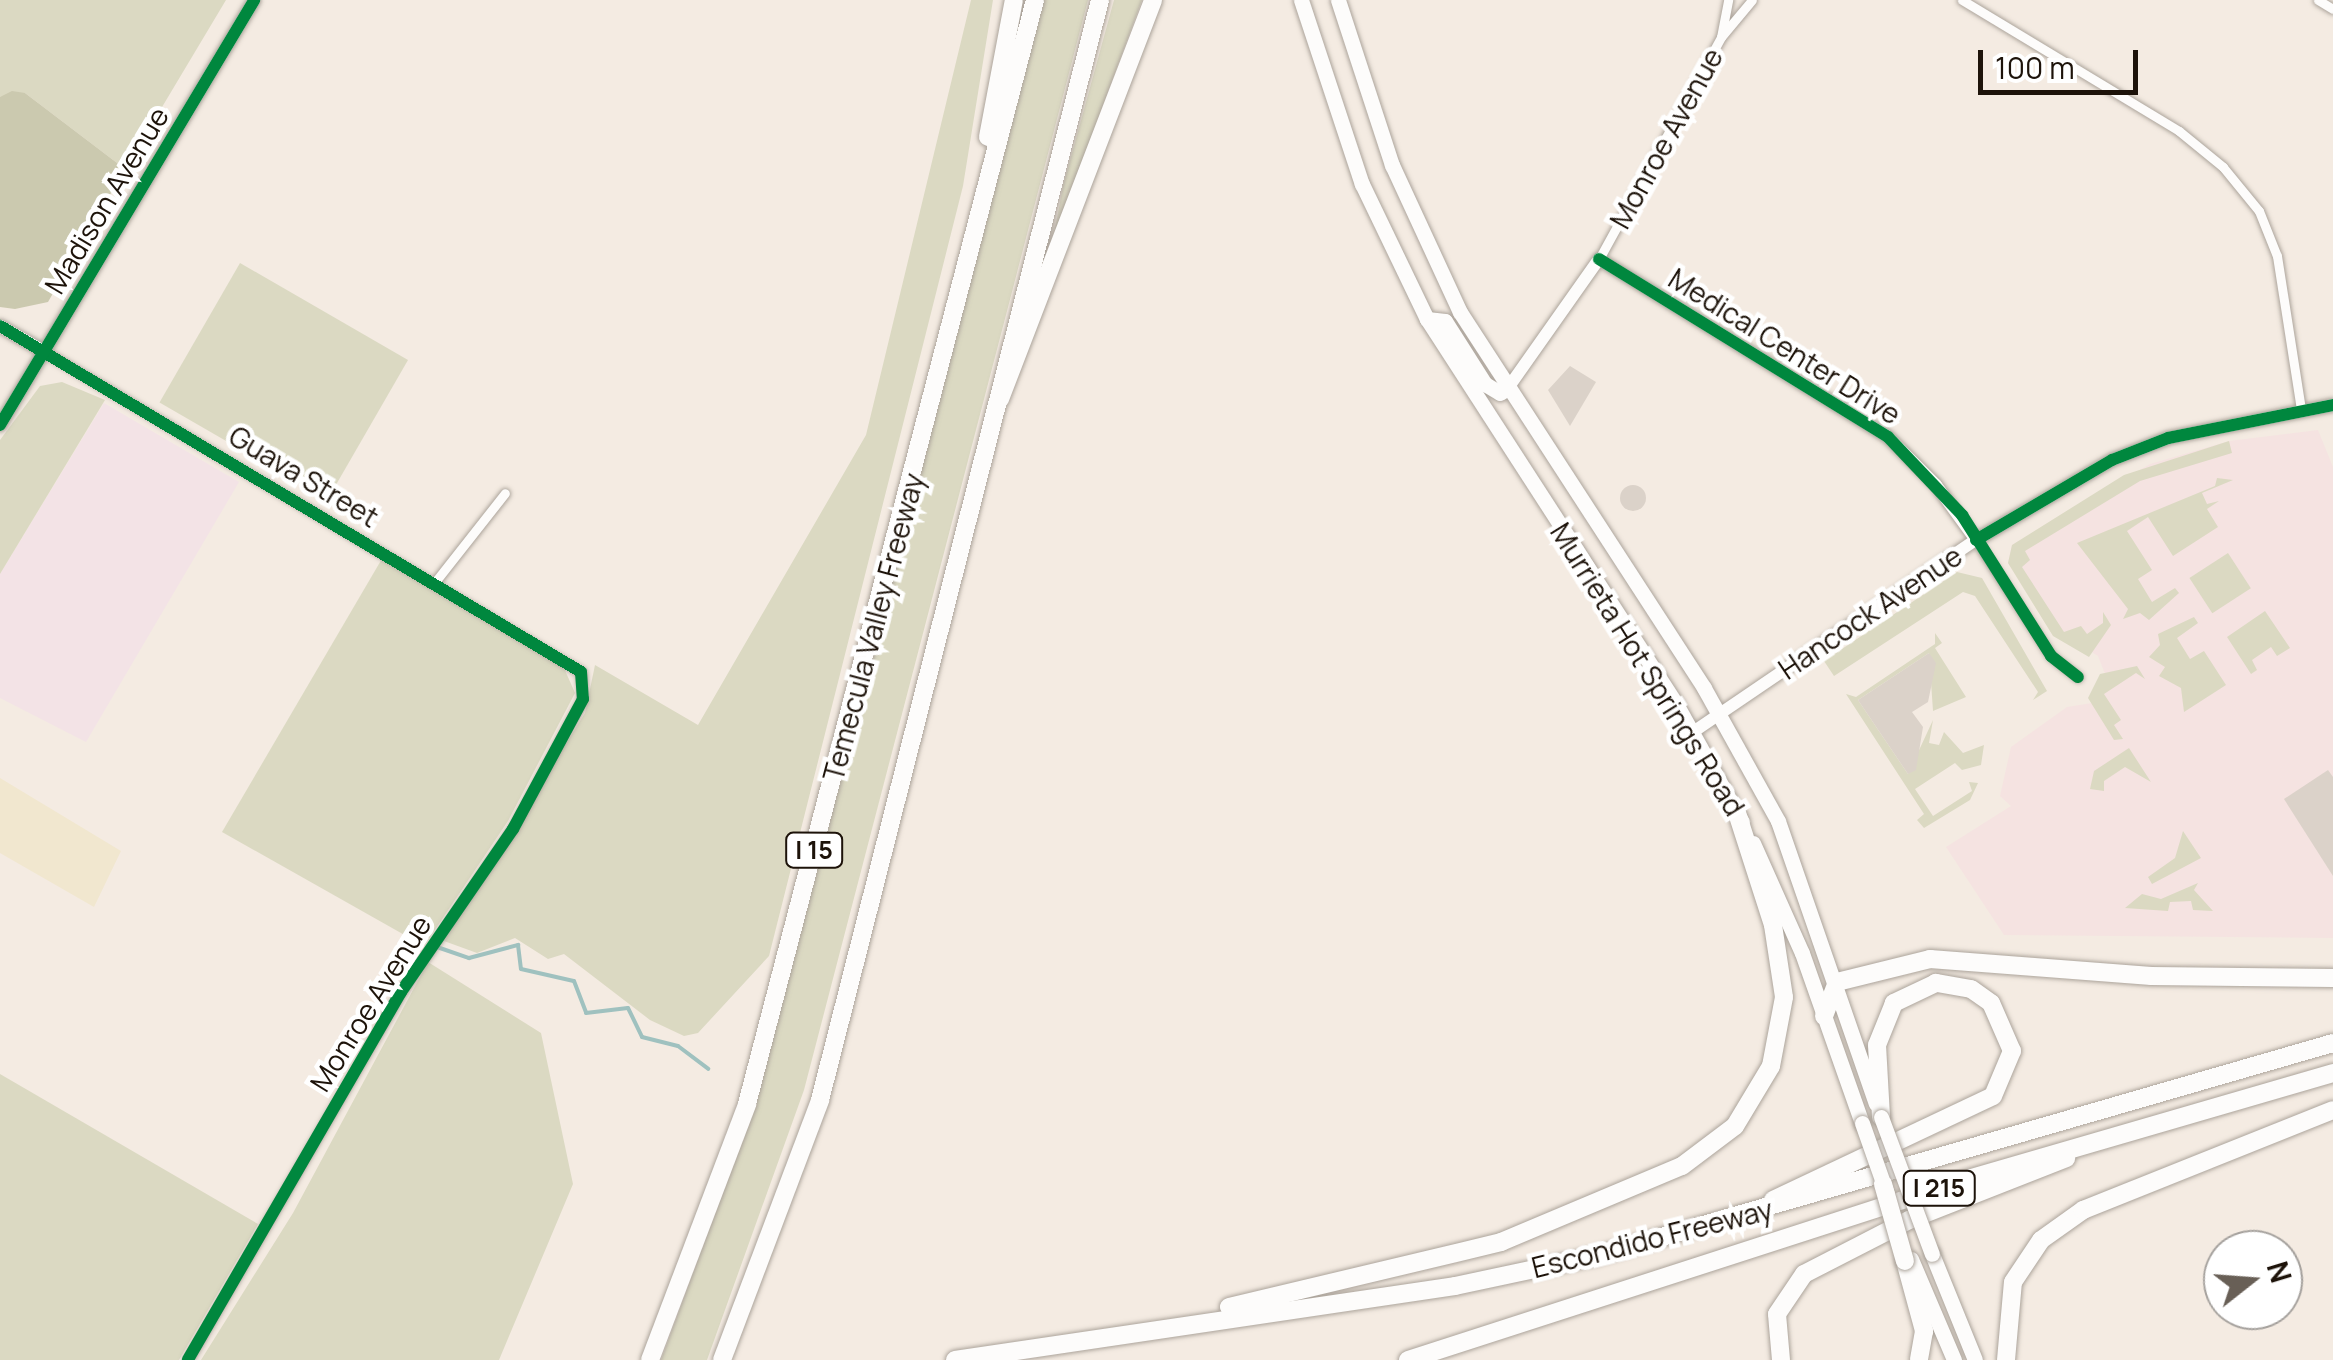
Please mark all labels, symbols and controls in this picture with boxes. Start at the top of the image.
scale bar [1983,30,2143,92]
street label: Monroe Avenue [1603,42,1729,234]
text: 100 m [1995,47,2075,88]
street label: Madison Avenue [37,101,175,299]
street label: Medical Center Drive [1663,261,1907,431]
street label: Guava Street [223,418,385,534]
street label: Temecula Valley Freeway [816,469,930,785]
street label: Murrieta Hot Springs Road [1544,517,1752,821]
street label: Hancock Avenue [1772,538,1968,686]
road number: I 15 [784,830,844,870]
street label: Monroe Avenue [303,909,437,1097]
road number: I 215 [1902,1168,1976,1208]
street label: Escondido Freeway [1528,1192,1776,1284]
north arrow [2203,1230,2303,1330]
text: N [2259,1257,2301,1287]

